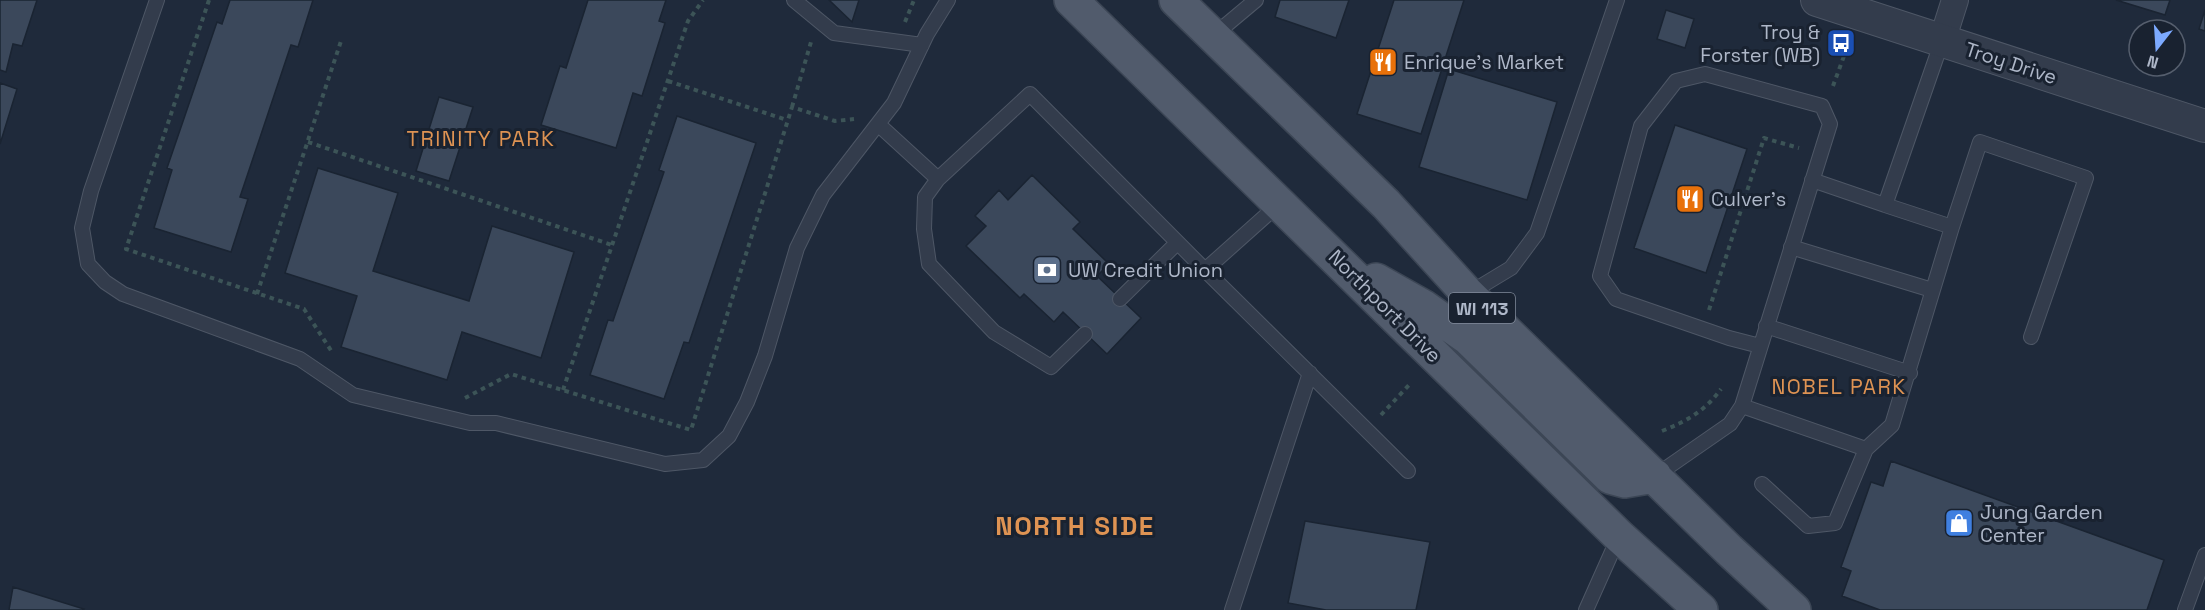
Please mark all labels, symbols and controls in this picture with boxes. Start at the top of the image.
north arrow [2127,18,2187,78]
place label: Troy & Forster (WB) [1700,19,1820,68]
bus stop icon: Troy & Forster (WB) [1825,27,1857,59]
street label: Troy Drive [1962,36,2060,90]
restaurant icon: Enrique's Market [1367,46,1399,78]
place label: Enrique's Market [1404,49,1564,75]
text: N [2145,50,2161,73]
district label: TRINITY PARK [407,125,555,152]
restaurant icon: Culver's [1674,183,1706,215]
place label: Culver's [1711,186,1786,212]
street label: Northport Drive [1323,244,1447,368]
bank icon: UW Credit Union [1031,254,1063,286]
place label: UW Credit Union [1068,257,1223,283]
road number: WI 113 [1449,293,1515,323]
district label: NOBEL PARK [1771,373,1907,400]
place label: Jung Garden Center [1980,499,2103,548]
shop icon: Jung Garden Center [1943,507,1975,539]
district label: NORTH SIDE [995,509,1155,543]

